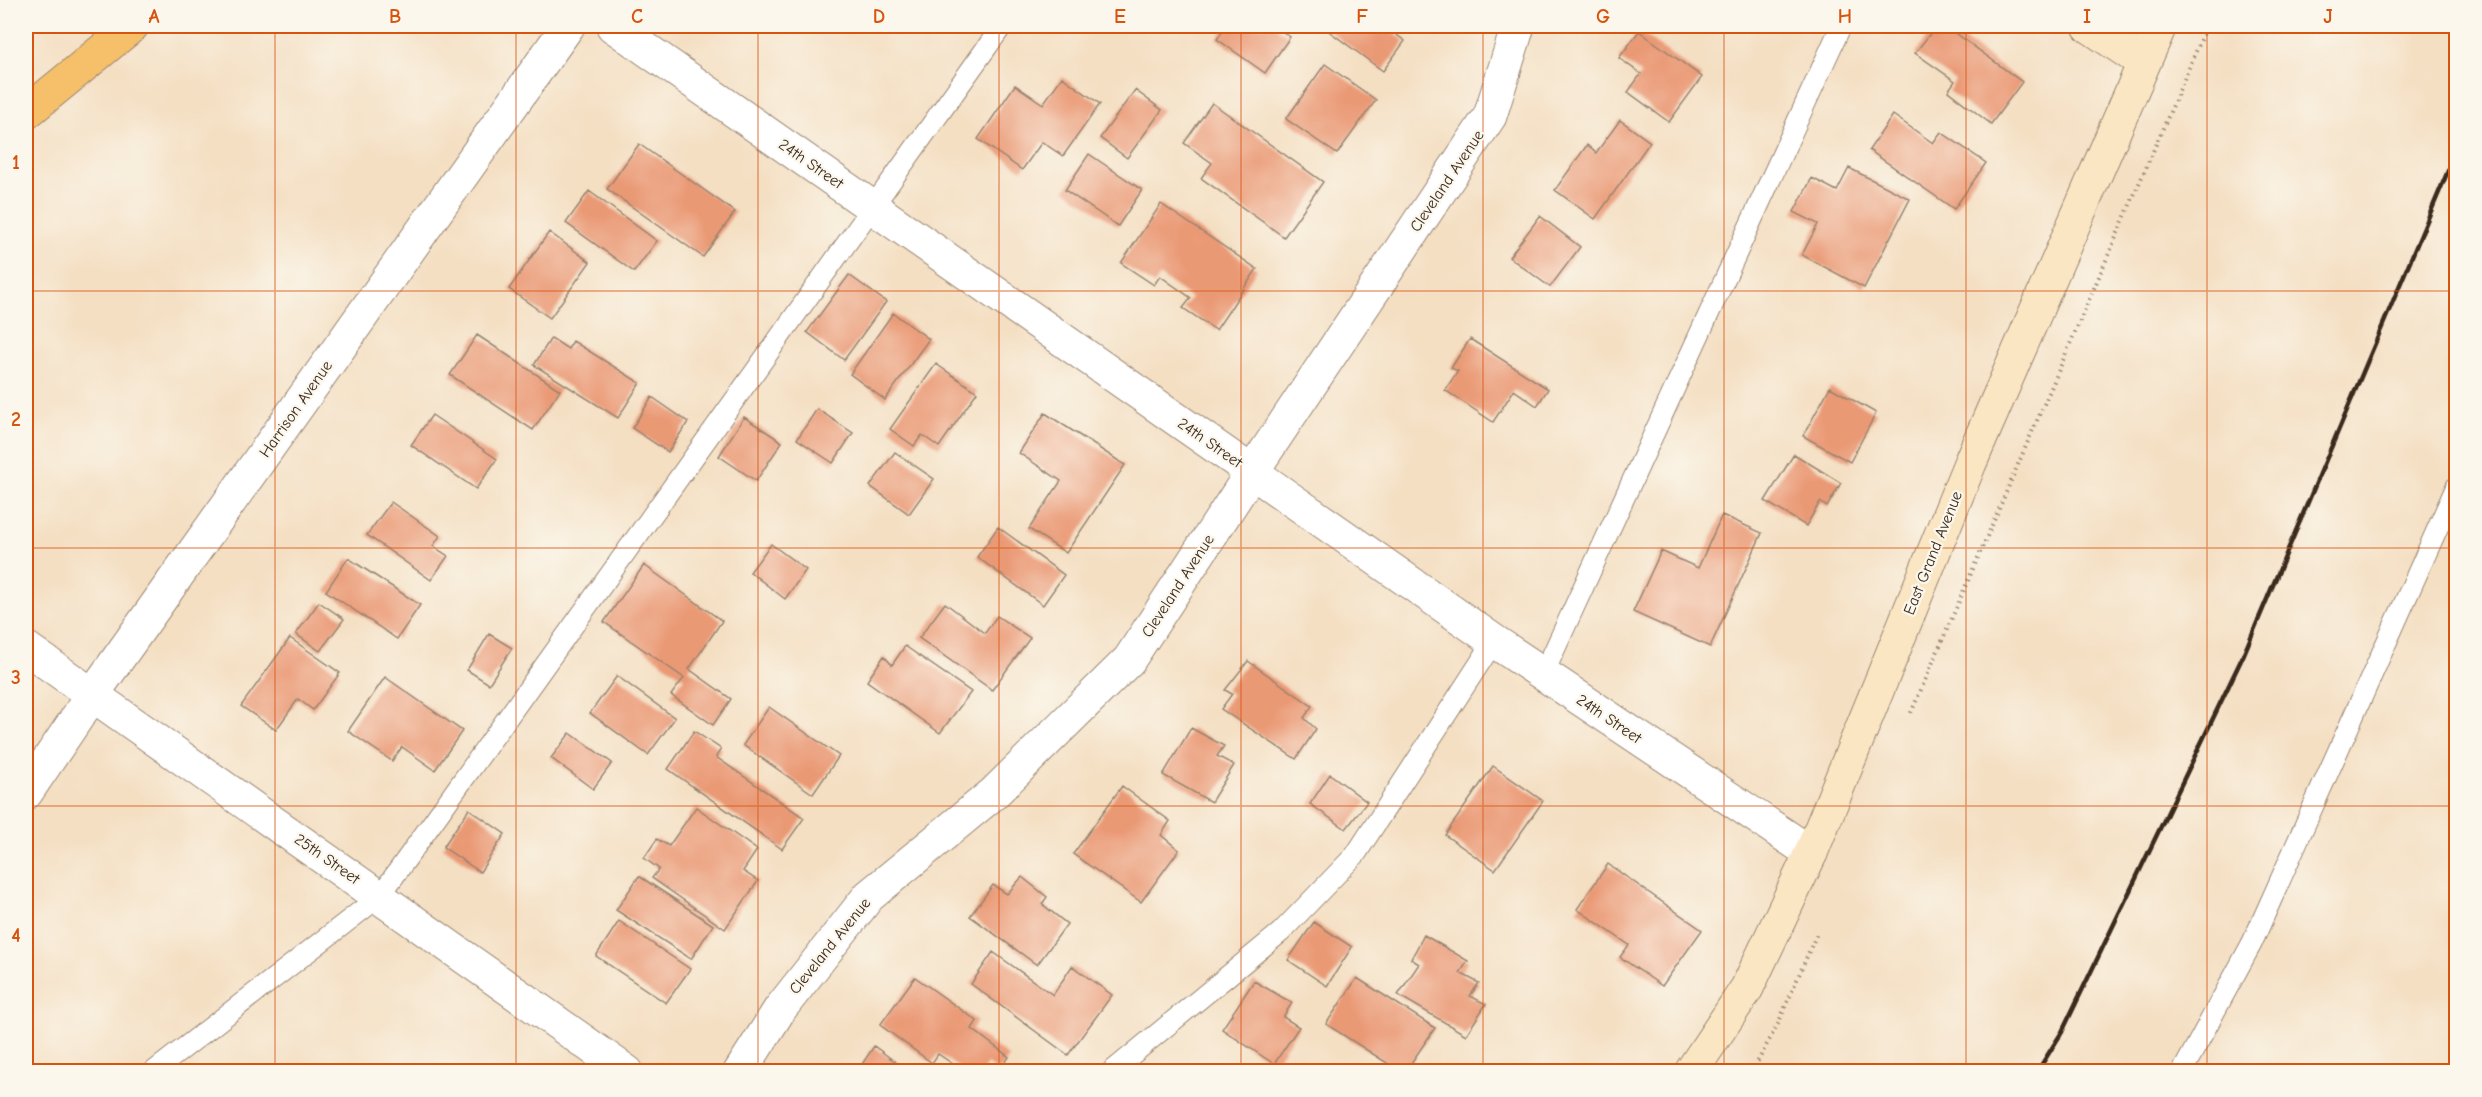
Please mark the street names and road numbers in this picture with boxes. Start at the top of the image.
street label: Cleveland Avenue [1406,127,1488,235]
street label: 24th Street [775,135,847,193]
street label: Harrison Avenue [256,357,336,461]
street label: 24th Street [1174,414,1246,472]
street label: East Grand Avenue [1900,489,1966,617]
street label: Cleveland Avenue [1138,531,1218,641]
street label: 24th Street [1573,691,1645,748]
street label: 25th Street [291,830,363,888]
street label: Cleveland Avenue [786,894,874,998]

